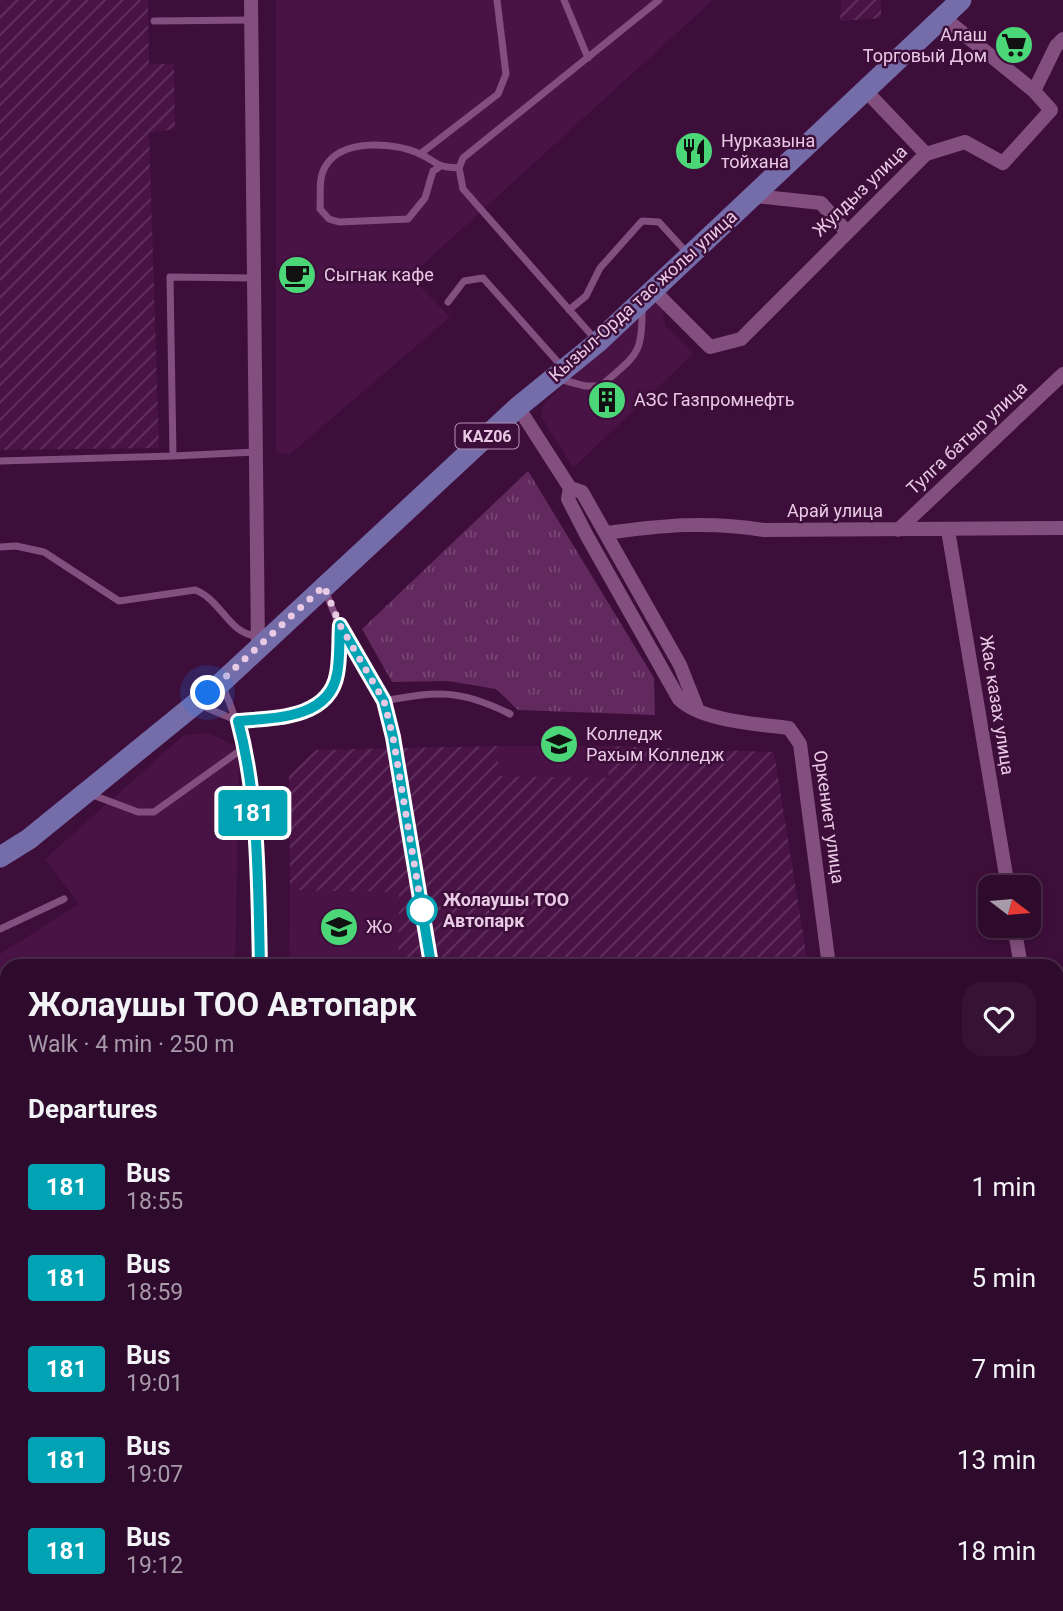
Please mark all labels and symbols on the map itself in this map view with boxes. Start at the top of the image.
place label: Алаш Торговый Дом [863,24,987,66]
supermarket icon: Алаш Торговый Дом [993,24,1035,66]
restaurant icon: Нурказына тойхана [673,130,715,172]
place label: Нурказына тойхана [721,130,815,172]
street label: Жулдыз улица [808,141,911,241]
street label: Кызыл-Орда тас жолы улица [544,206,741,386]
cafe icon: Сыгнак кафе [276,254,318,296]
place label: Сыгнак кафе [324,264,434,285]
street label: Тулга батыр улица [902,377,1031,499]
building icon: АЗС Газпромнефть [586,379,628,421]
place label: АЗС Газпромнефть [634,389,795,410]
road number: KАZ06 [456,424,518,448]
street label: Арай улица [787,500,883,521]
street label: Жас казах улица [976,634,1019,776]
your location [190,675,225,710]
school or university icon: Колледж Рахым Колледж [538,723,580,765]
place label: Колледж Рахым Колледж [586,723,724,765]
street label: Оркениет улица [810,749,849,885]
line badge: 181 [213,790,293,836]
north arrow [978,875,1041,938]
place label: Жолаушы ТОО Автопарк [443,889,569,931]
marker: Жолаушы ТОО Автопарк [407,895,437,925]
school or university icon: Жо [318,906,360,948]
place label: Жо [366,916,392,937]

